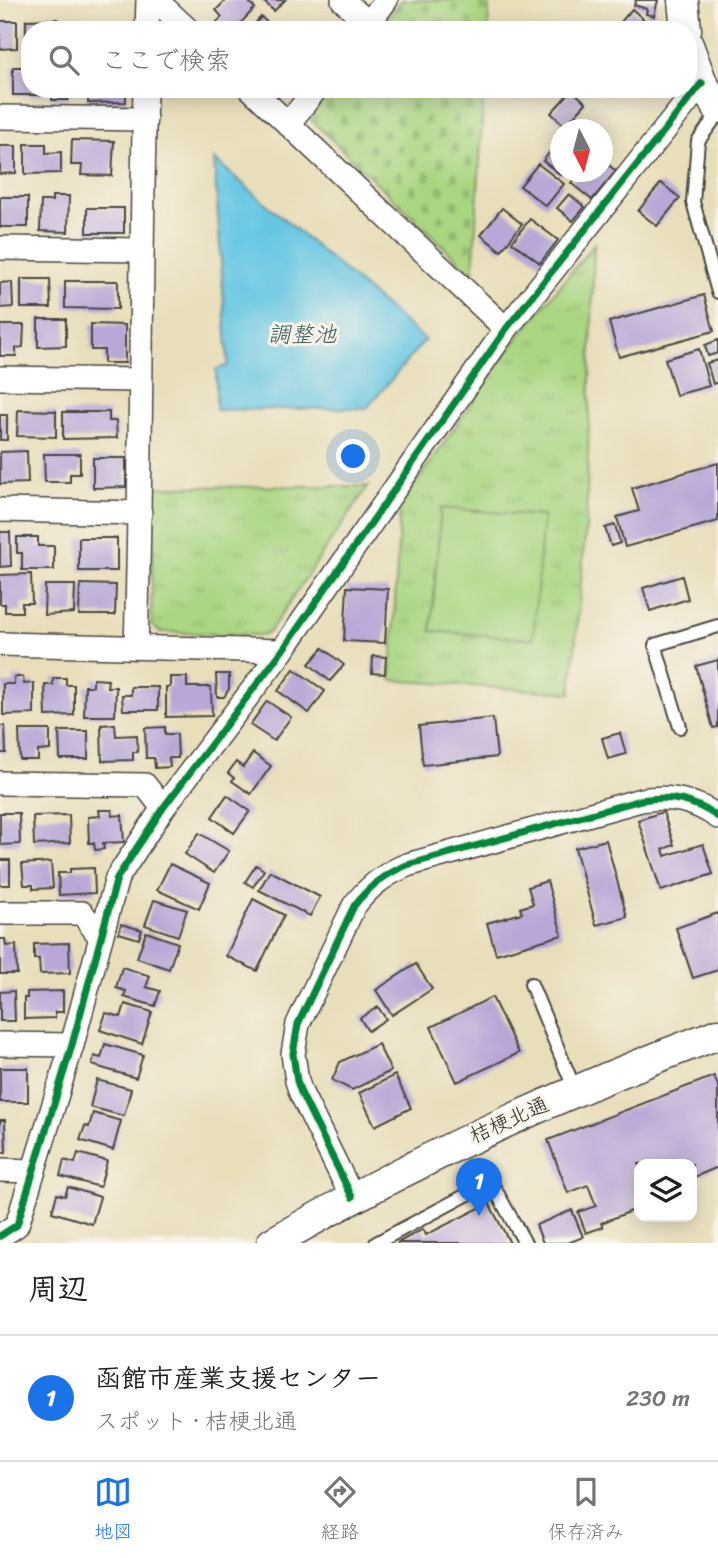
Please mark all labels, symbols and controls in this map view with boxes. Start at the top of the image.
search box [21,21,697,98]
text: ここで検索 [101,37,231,83]
icon: search [45,41,83,79]
north arrow [550,119,613,182]
water label: 調整池 [268,314,338,355]
your location [336,439,370,473]
street label: 桔梗北通 [463,1086,555,1154]
pin: 1 [456,1158,502,1216]
map controls [634,1159,697,1222]
button: layers [634,1159,697,1222]
text: 周辺 [28,1262,88,1316]
text: 函館市産業支援センター [95,1355,381,1401]
text: 1 [46,1378,56,1419]
text: 230 m [626,1378,690,1419]
text: スポット · 桔梗北通 [95,1401,297,1442]
tab: 地図 [94,1473,132,1548]
tab: 経路 [321,1473,359,1548]
tab: 保存済み [548,1473,624,1548]

